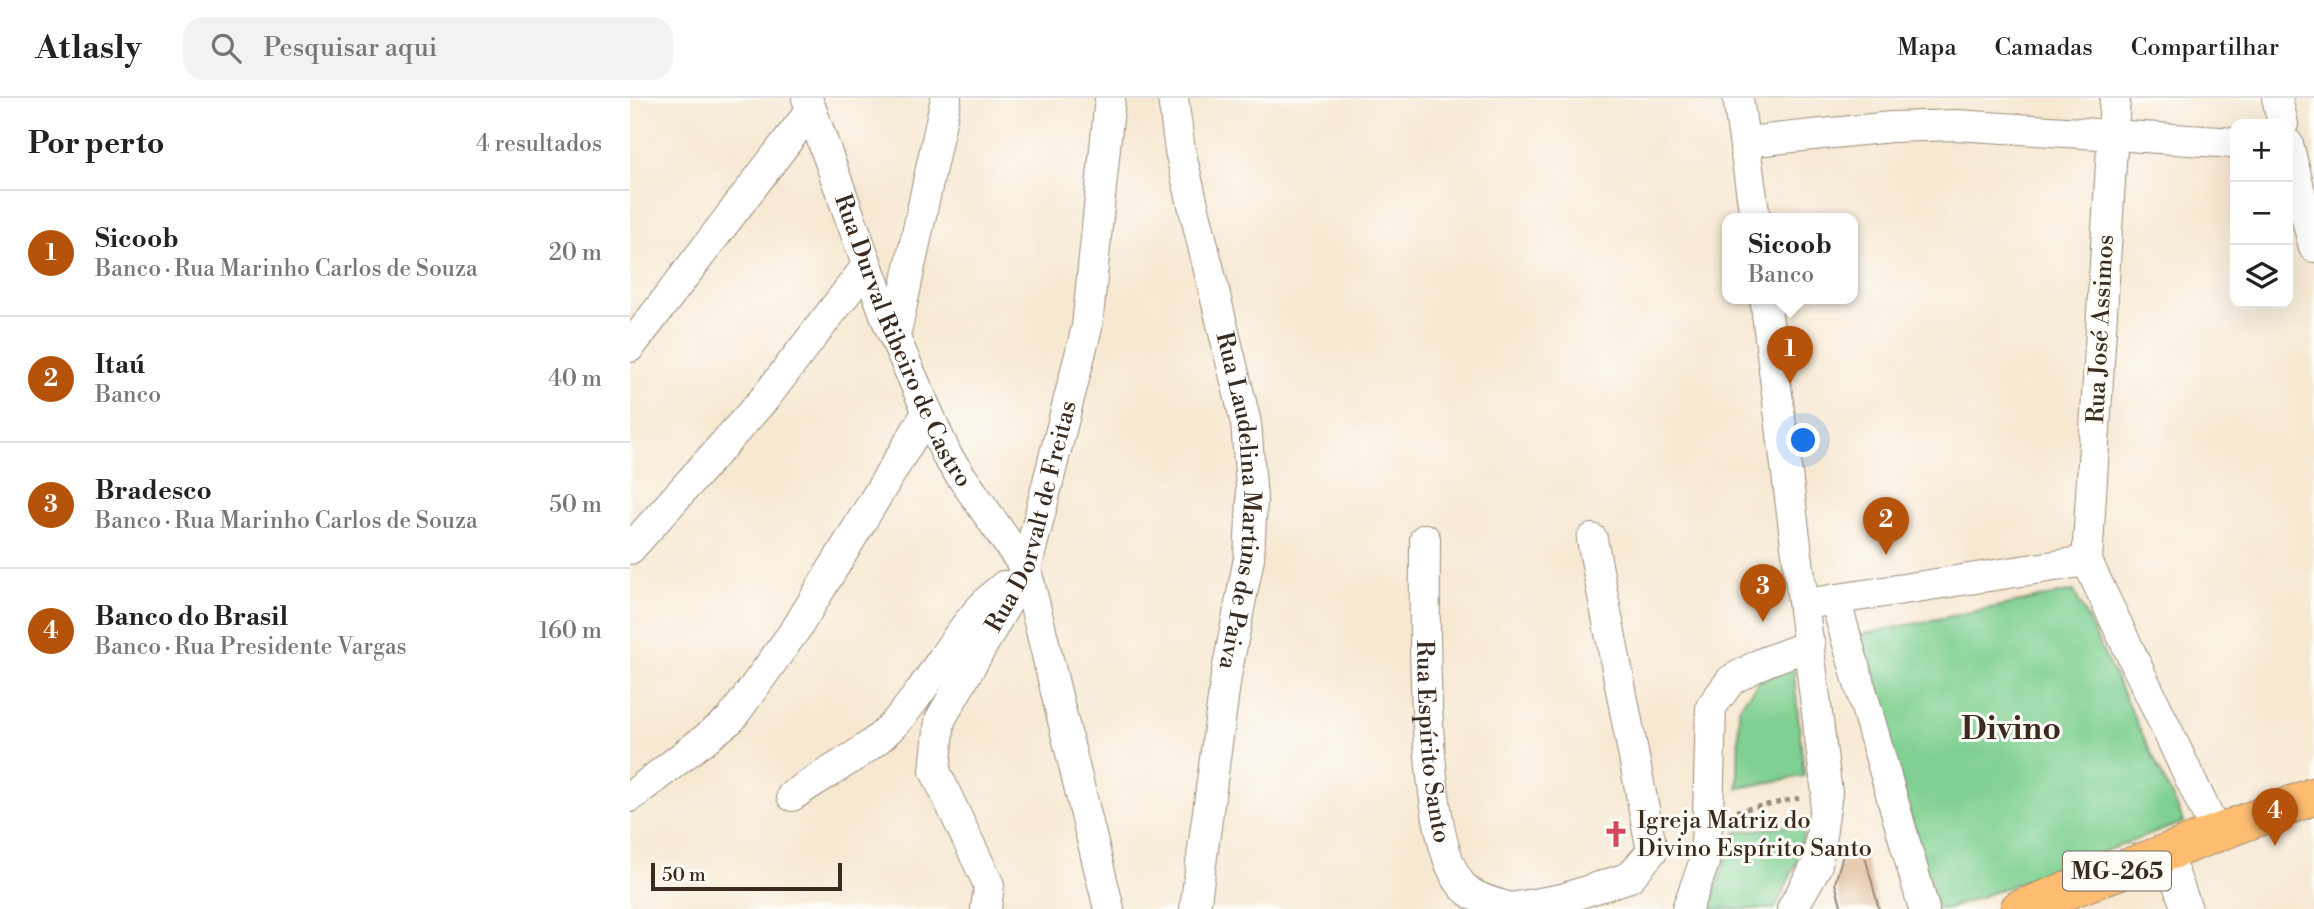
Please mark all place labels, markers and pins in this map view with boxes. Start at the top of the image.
pin: 1 [1767,326,1813,384]
pin: 2 [1863,497,1909,555]
pin: 3 [1740,564,1786,622]
pin: 4 [2252,788,2298,846]
place label: Igreja Matriz do Divino Espírito Santo [1637,806,1872,864]
church icon: Igreja Matriz do Divino Espírito Santo [1601,819,1631,849]

